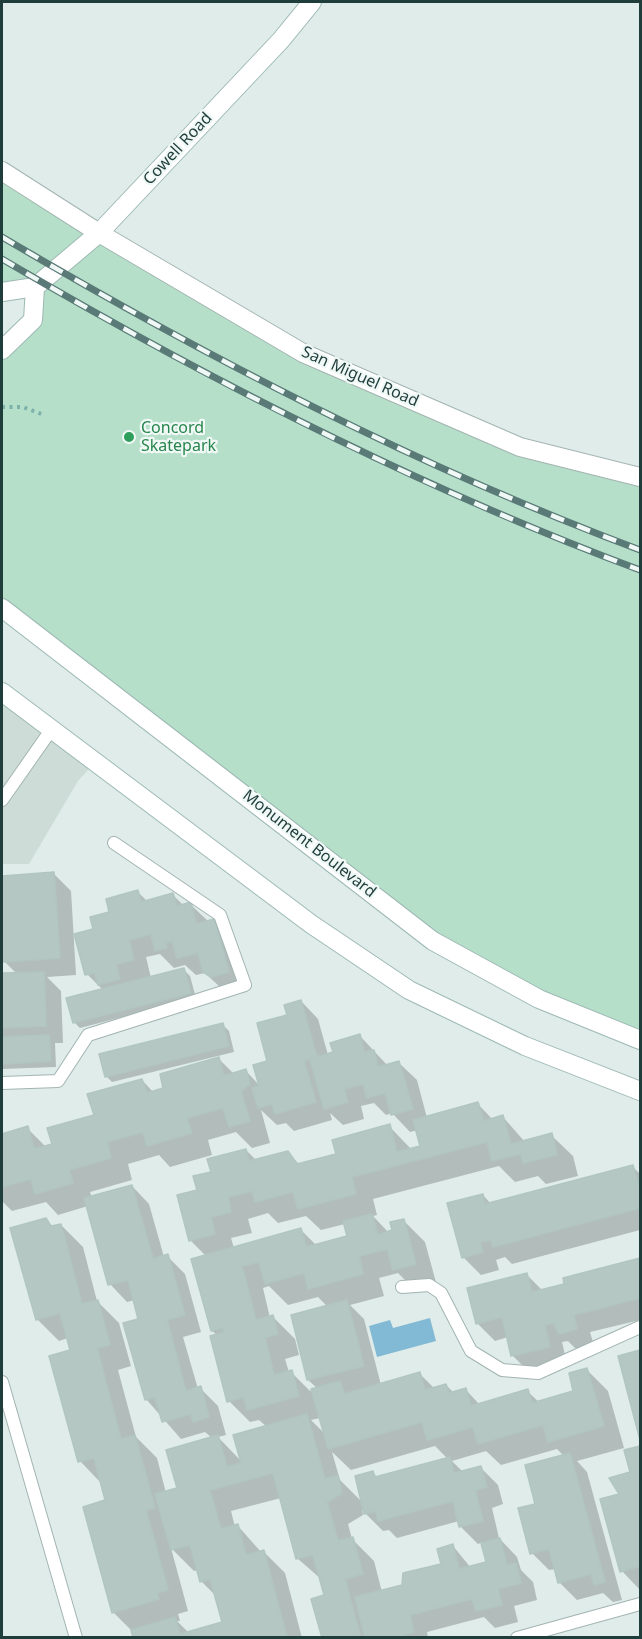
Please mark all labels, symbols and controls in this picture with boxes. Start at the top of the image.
street label: Cowell Road [140,109,216,189]
street label: San Miguel Road [299,343,421,411]
place label: Concord Skatepark [141,418,216,456]
marker: Concord Skatepark [122,430,136,444]
street label: Monument Boulevard [239,786,379,902]

